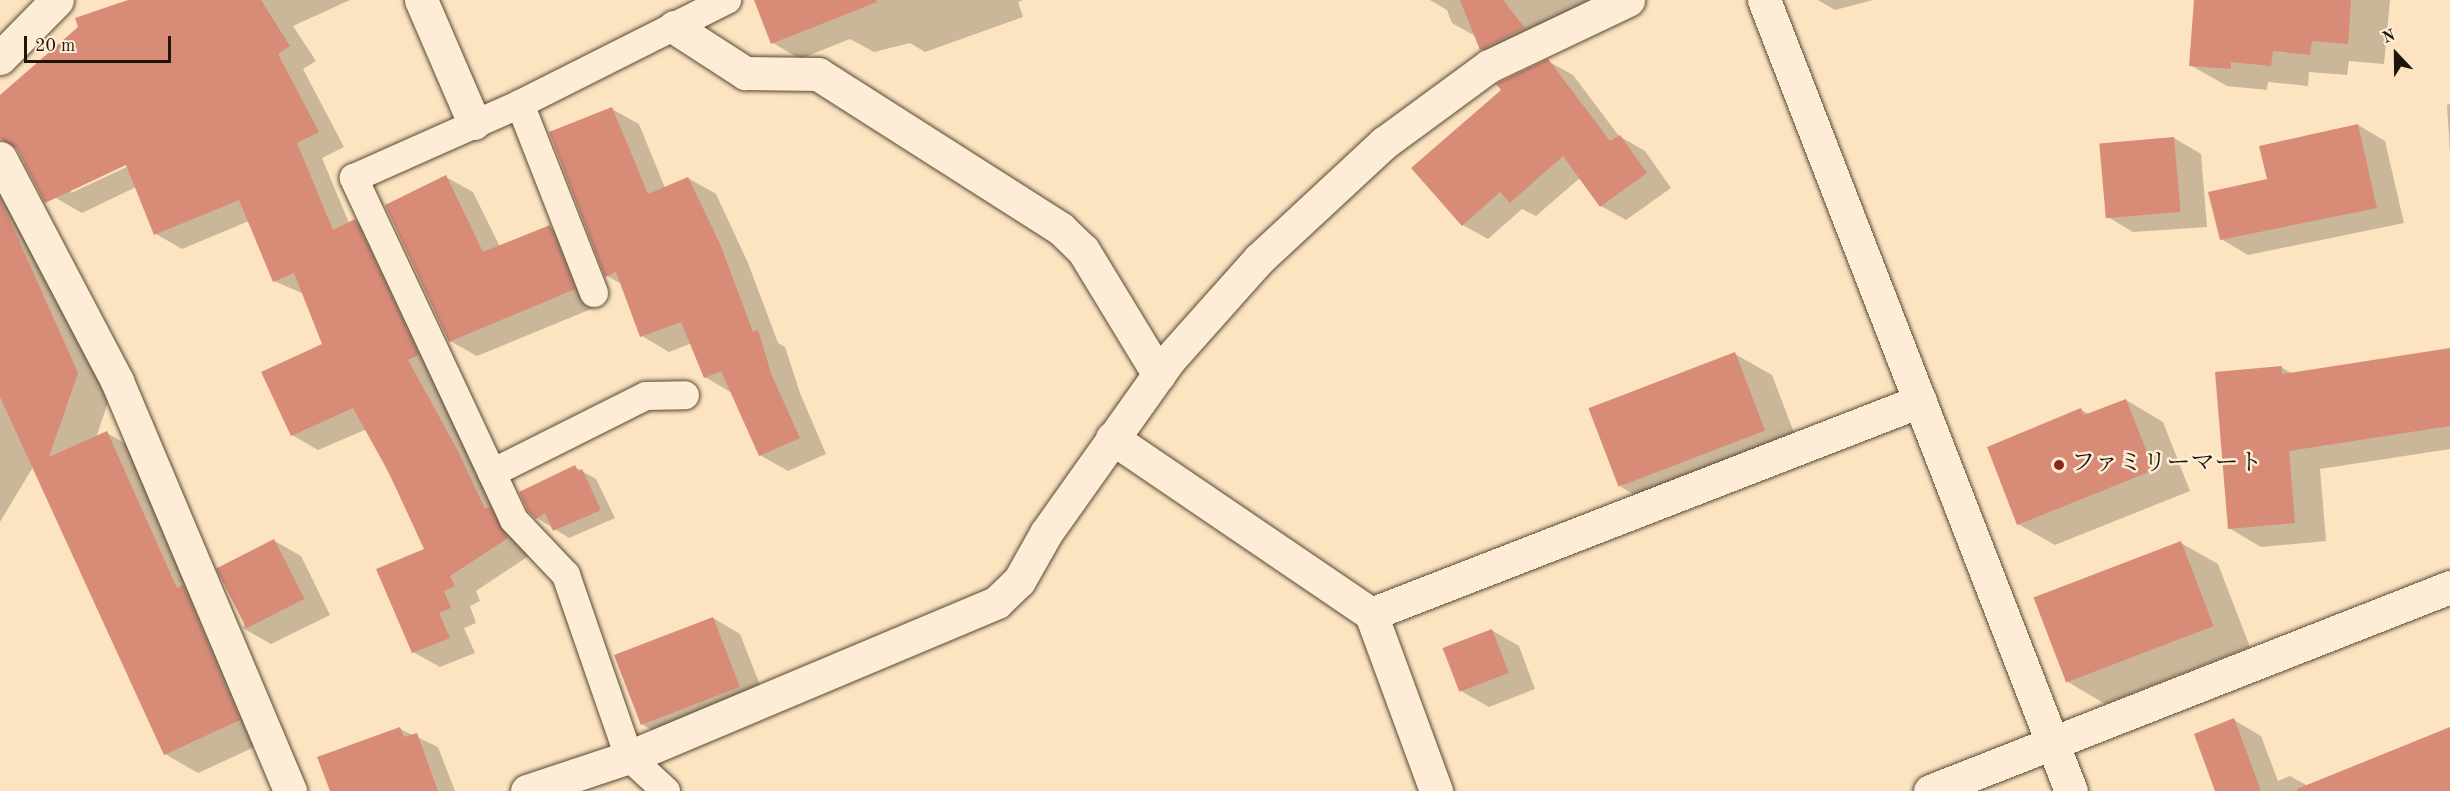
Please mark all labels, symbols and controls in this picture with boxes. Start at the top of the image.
scale bar [27,24,174,62]
north arrow [2366,24,2426,84]
text: N [2381,28,2398,47]
text: 20 m [35,37,75,55]
place label: ファミリーマート [2071,451,2263,479]
marker: ファミリーマート [2052,458,2066,472]

